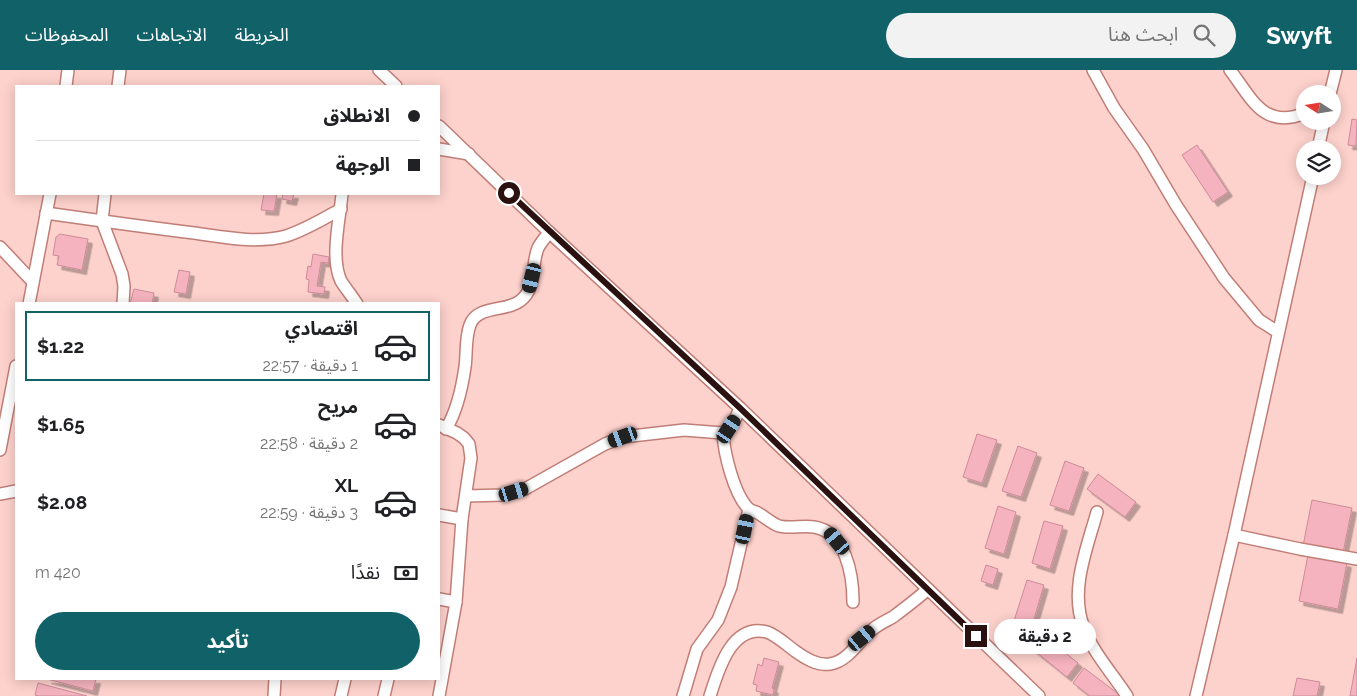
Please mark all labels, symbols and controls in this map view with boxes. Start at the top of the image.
search box [886,13,1236,58]
icon: search [1190,21,1218,49]
text: Swyft [1266,21,1332,50]
text: ابحث هنا [1108,23,1178,45]
text: المحفوظات [25,24,109,45]
text: الاتجاهات [137,24,207,45]
text: الخريطة [235,24,289,45]
north arrow [1296,85,1341,130]
map controls [1296,85,1341,185]
text: الانطلاق [324,104,390,126]
button: layers [1296,140,1341,185]
text: الوجهة [336,153,390,175]
route start [498,182,520,204]
car [521,262,542,294]
text: اقتصادي [285,317,358,339]
icon: car [373,324,418,369]
text: $1.22 [37,335,84,357]
text: 1 دقيقة · 22:57 [263,356,358,375]
text: مريح [318,395,358,417]
icon: car [373,402,418,447]
car [714,412,743,446]
text: $1.65 [37,413,85,435]
car [606,425,639,449]
text: 2 دقيقة · 22:58 [260,434,358,453]
text: XL [335,474,358,496]
icon: car [373,480,418,525]
car [497,480,530,504]
text: $2.08 [37,491,87,513]
text: 3 دقيقة · 22:59 [260,503,358,522]
car [734,513,755,545]
car [821,525,852,557]
icon: cash [392,559,420,587]
text: نقدًا [351,561,380,583]
text: 420 m [35,563,81,582]
button: تأكيد [35,612,420,670]
callout: 2 دقيقة [994,618,1096,654]
car [845,623,878,653]
route end [965,625,987,647]
text: 2 دقيقة [1018,627,1072,646]

